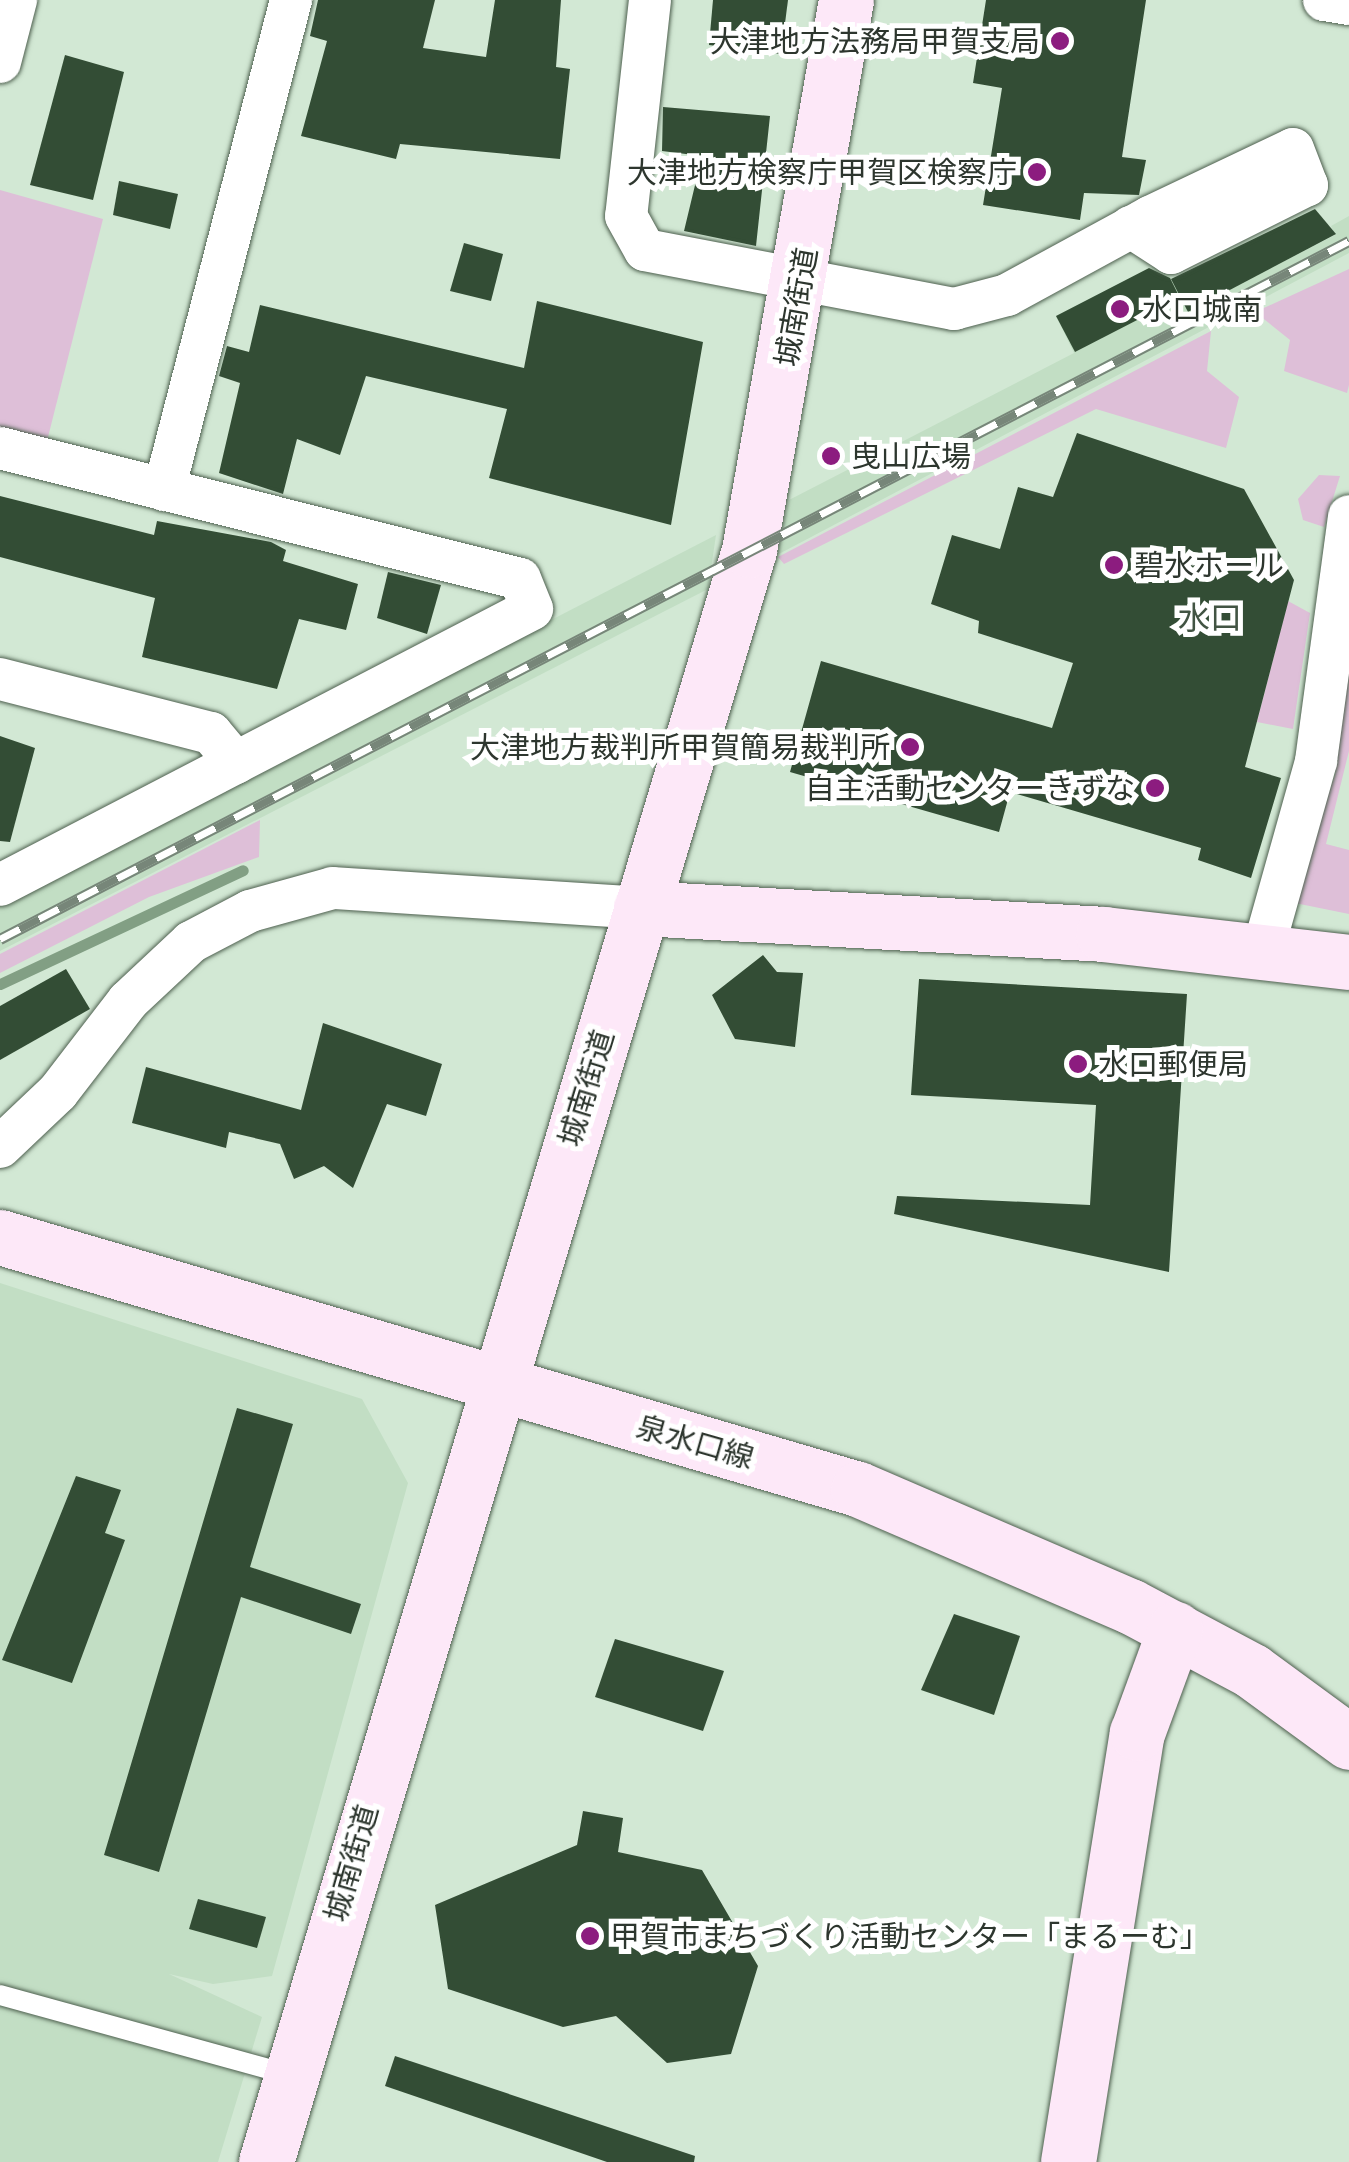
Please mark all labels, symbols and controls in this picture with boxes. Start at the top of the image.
place label: 大津地方法務局甲賀支局 [710,23,1040,59]
marker: 大津地方法務局甲賀支局 [1049,30,1071,52]
place label: 大津地方検察庁甲賀区検察庁 [627,154,1017,190]
marker: 大津地方検察庁甲賀区検察庁 [1026,161,1048,183]
street label: 城南街道 [768,245,824,369]
place label: 水口城南 [1142,291,1262,327]
marker: 水口城南 [1107,296,1133,322]
place label: 曳山広場 [851,438,971,474]
marker: 曳山広場 [820,445,842,467]
place label: 碧水ホール [1134,547,1284,583]
marker: 碧水ホール [1103,554,1125,576]
district label: 水口 [1178,598,1242,636]
place label: 大津地方裁判所甲賀簡易裁判所 [470,729,890,765]
marker: 大津地方裁判所甲賀簡易裁判所 [899,736,921,758]
place label: 自主活動センターきずな [805,770,1135,806]
marker: 自主活動センターきずな [1144,777,1166,799]
street label: 城南街道 [551,1025,621,1151]
place label: 水口郵便局 [1098,1046,1248,1082]
marker: 水口郵便局 [1067,1053,1089,1075]
street label: 泉水口線 [632,1408,758,1476]
street label: 城南街道 [317,1800,385,1926]
place label: 甲賀市まちづくり活動センター「まるーむ」 [610,1918,1210,1954]
marker: 甲賀市まちづくり活動センター「まるーむ」 [579,1925,601,1947]

